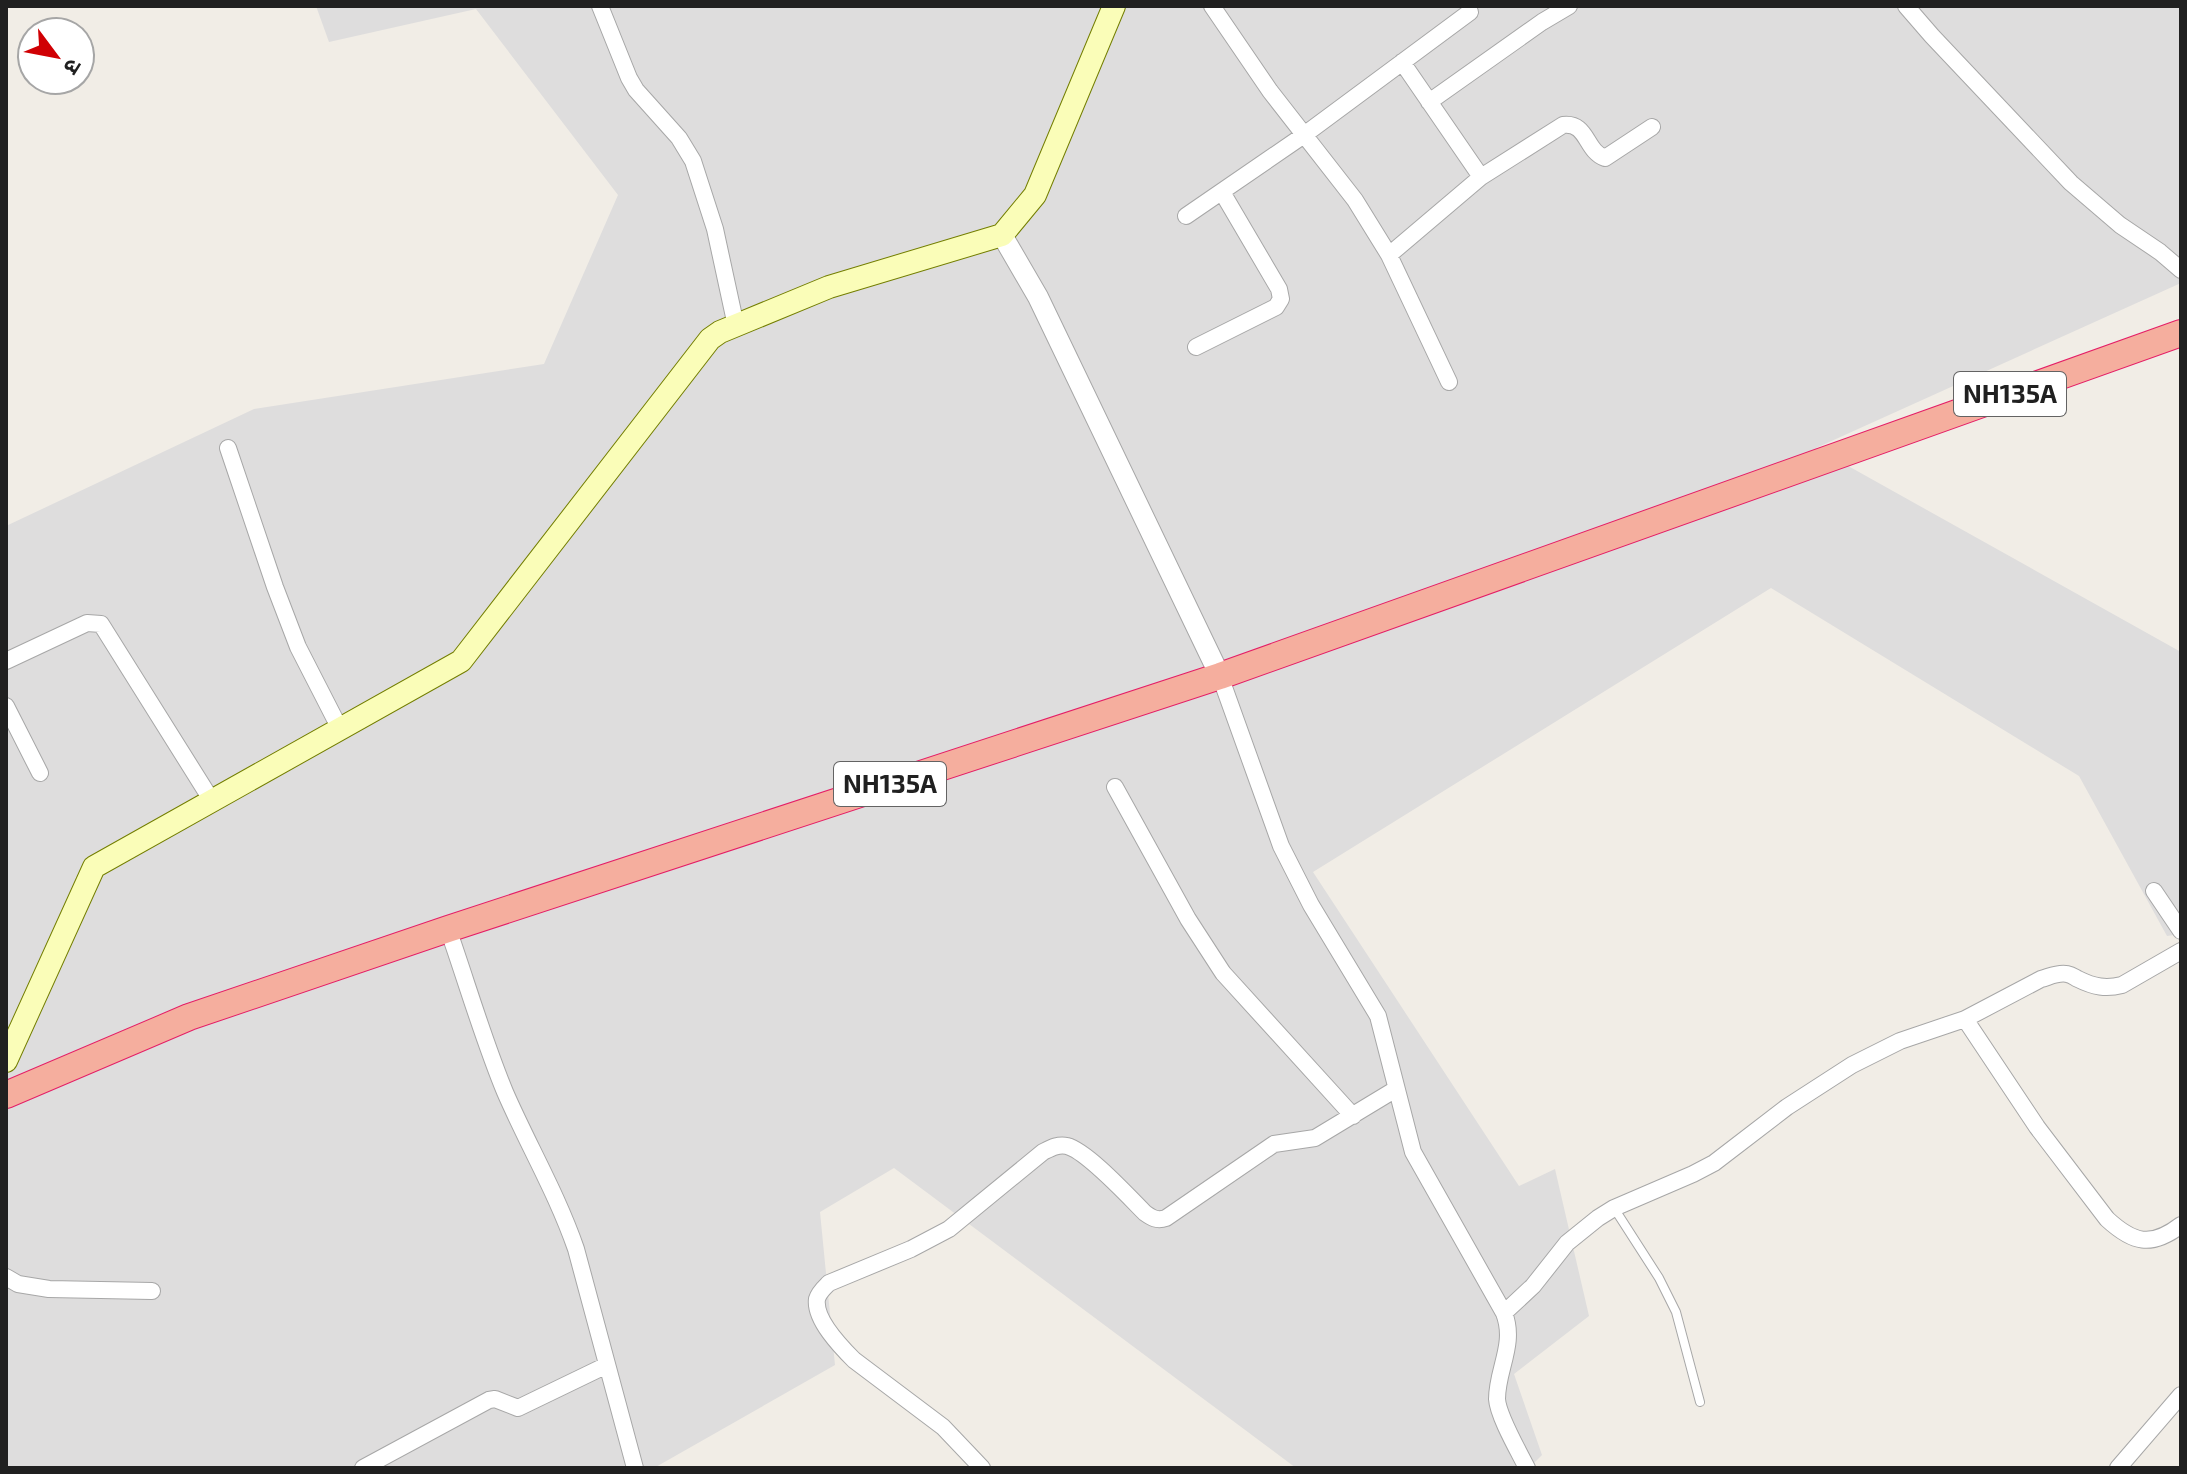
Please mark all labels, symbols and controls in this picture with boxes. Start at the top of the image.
north arrow [16,16,96,96]
text: उ [59,55,88,80]
road number: NH135A [1954,372,2066,416]
road number: NH135A [834,762,946,806]

